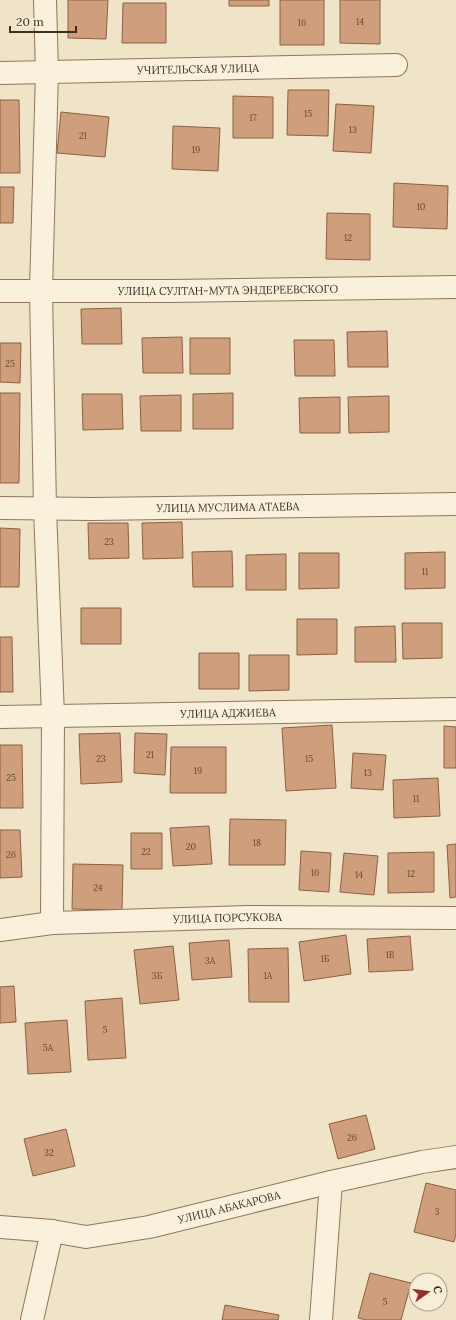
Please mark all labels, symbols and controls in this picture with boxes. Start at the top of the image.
scale bar [10,8,76,34]
text: 20 m [16,14,44,29]
house number: 14 [356,16,364,27]
house number: 16 [298,17,306,28]
street label: УЧИТЕЛЬСКАЯ УЛИЦА [136,61,260,77]
house number: 15 [304,108,312,119]
house number: 17 [249,112,257,123]
house number: 13 [349,124,357,135]
house number: 21 [79,130,87,141]
house number: 19 [192,144,200,155]
house number: 10 [417,201,426,212]
house number: 12 [344,232,352,243]
street label: УЛИЦА СУЛТАН-МУТА ЭНДЕРЕЕВСКОГО [117,282,339,298]
house number: 25 [5,358,15,369]
street label: УЛИЦА МУСЛИМА АТАЕВА [155,499,301,515]
house number: 23 [104,536,114,547]
house number: 11 [422,566,428,577]
street label: УЛИЦА АДЖИЕВА [179,705,277,721]
house number: 21 [146,749,154,760]
house number: 23 [96,753,106,764]
house number: 15 [305,753,313,764]
house number: 19 [194,765,202,776]
house number: 13 [364,767,372,778]
house number: 25 [6,772,16,783]
house number: 11 [413,793,419,804]
house number: 18 [253,837,261,848]
house number: 20 [186,841,197,852]
house number: 22 [141,846,151,857]
house number: 26 [6,849,16,860]
house number: 16 [311,867,319,878]
house number: 12 [407,868,415,879]
house number: 14 [355,869,363,880]
house number: 24 [93,882,103,893]
street label: УЛИЦА ПОРСУКОВА [172,910,283,926]
house number: 1В [386,949,395,960]
house number: 1Б [321,953,330,964]
house number: 3А [205,955,216,966]
house number: 3Б [152,970,163,981]
house number: 1А [263,970,273,981]
house number: 5 [103,1024,108,1035]
house number: 5А [43,1042,54,1053]
house number: 26 [347,1132,357,1143]
house number: 32 [44,1147,54,1158]
street label: УЛИЦА АБАКАРОВА [175,1187,283,1227]
house number: 3 [434,1206,440,1217]
north arrow [408,1272,448,1312]
text: С [430,1284,446,1295]
house number: 5 [383,1296,388,1307]

